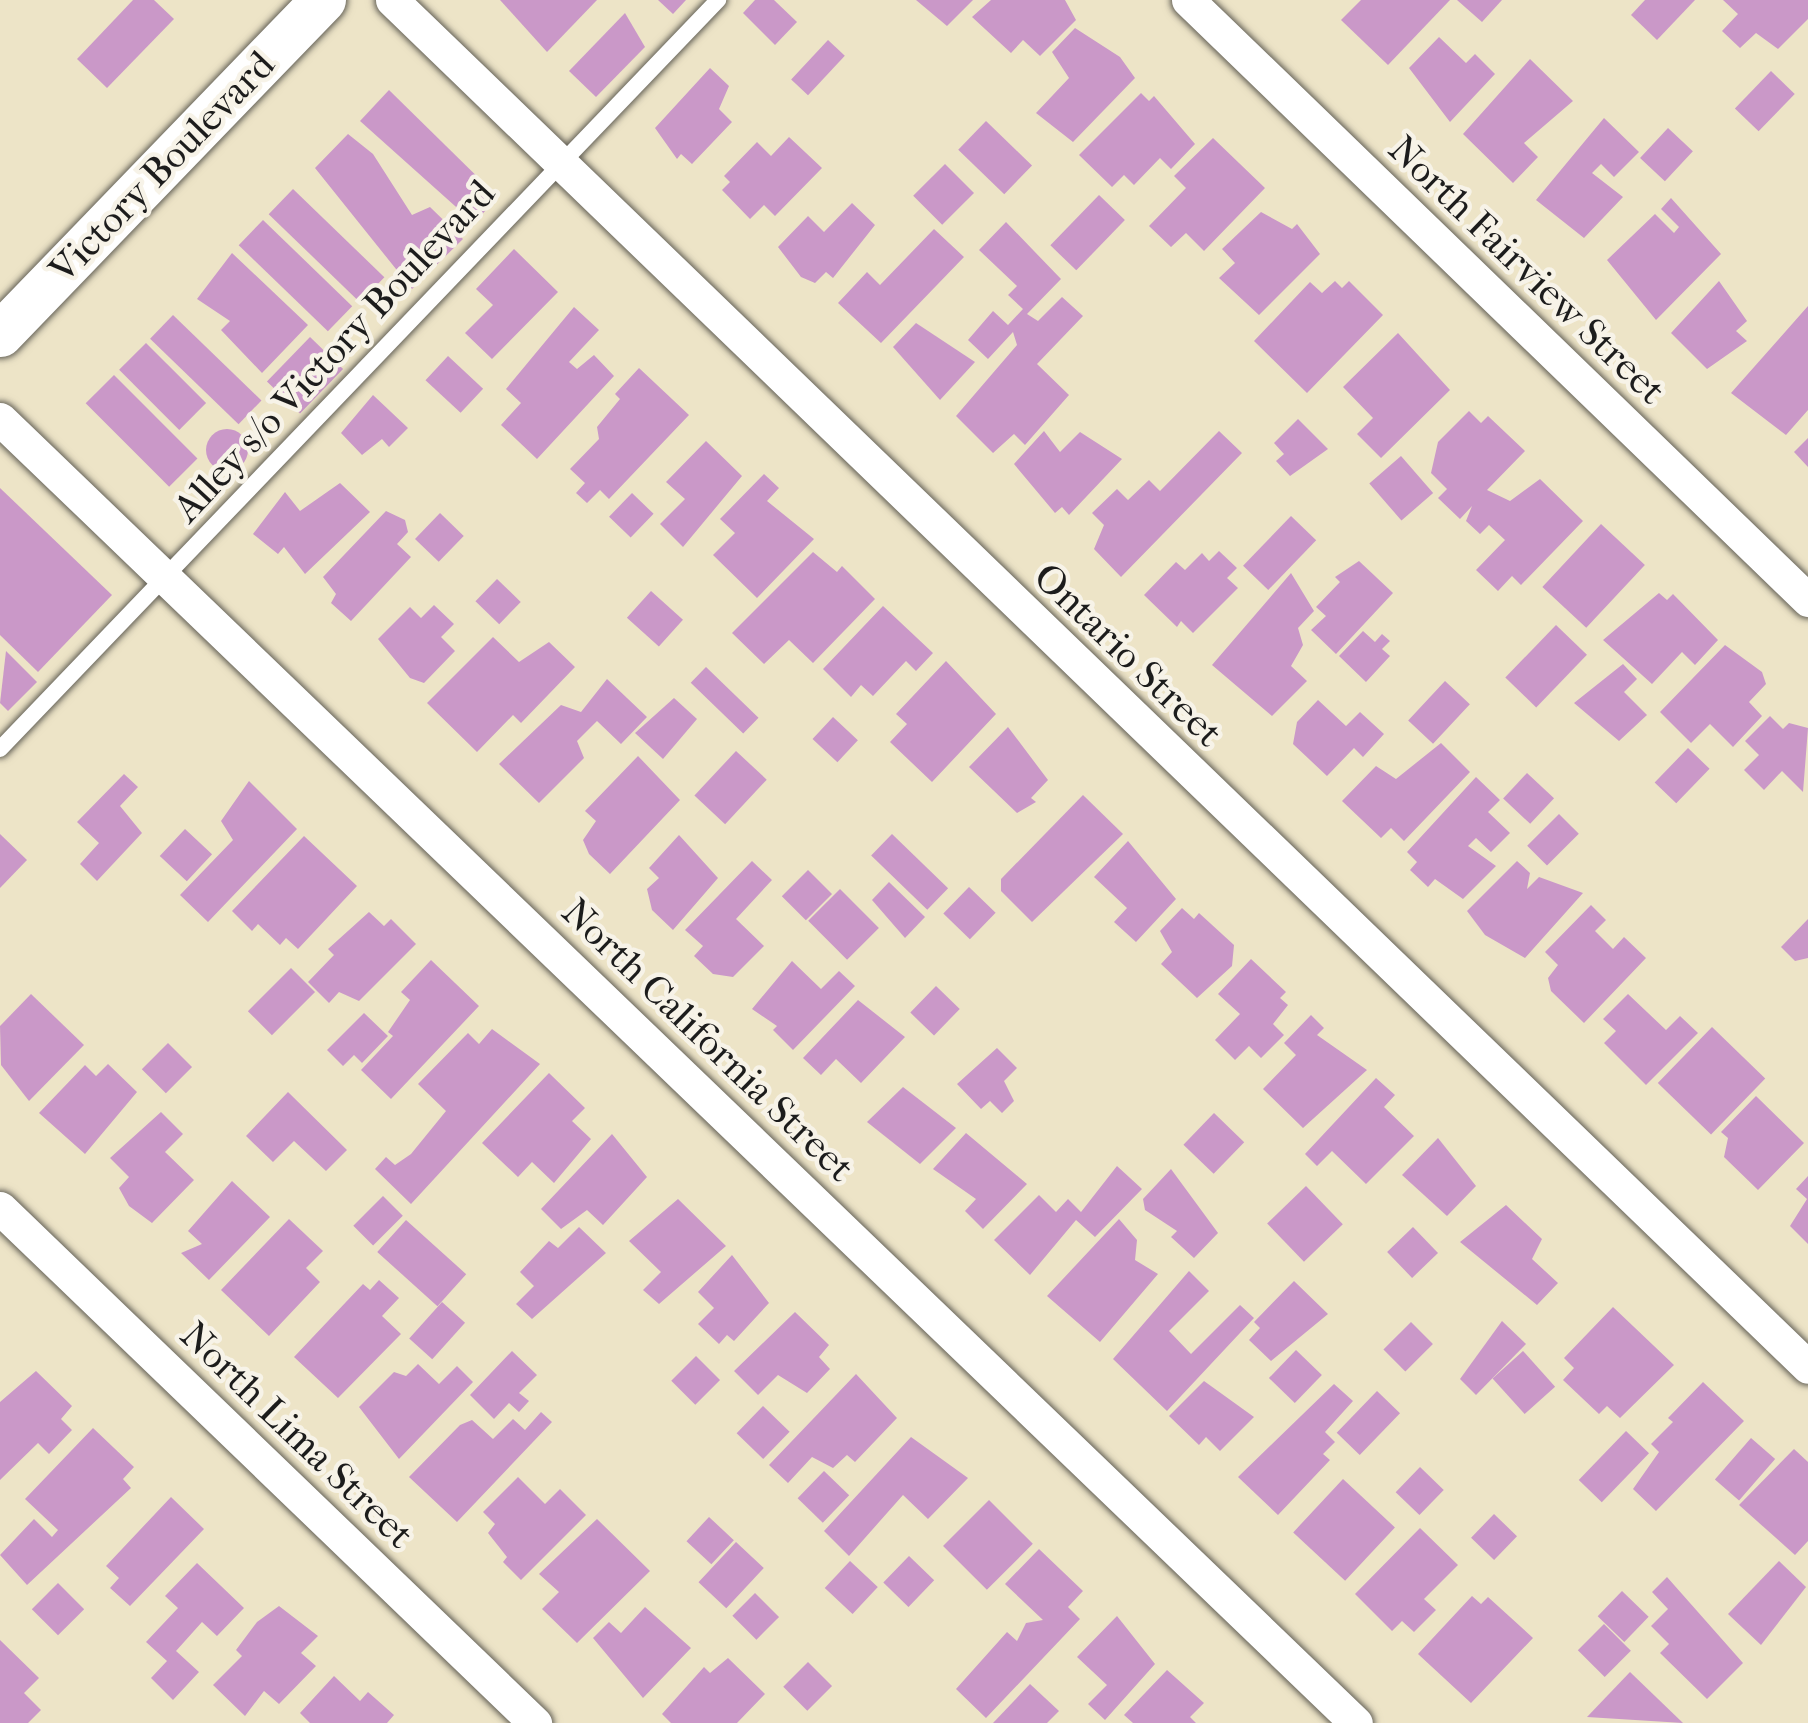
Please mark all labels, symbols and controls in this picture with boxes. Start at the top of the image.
street label: Victory Boulevard [40,42,284,292]
street label: North Fairview Street [1379,126,1675,414]
street label: Alley s/o Victory Boulevard [163,170,505,532]
street label: Ontario Street [1024,553,1232,757]
street label: North California Street [552,889,864,1191]
street label: North Lima Street [171,1312,423,1558]

